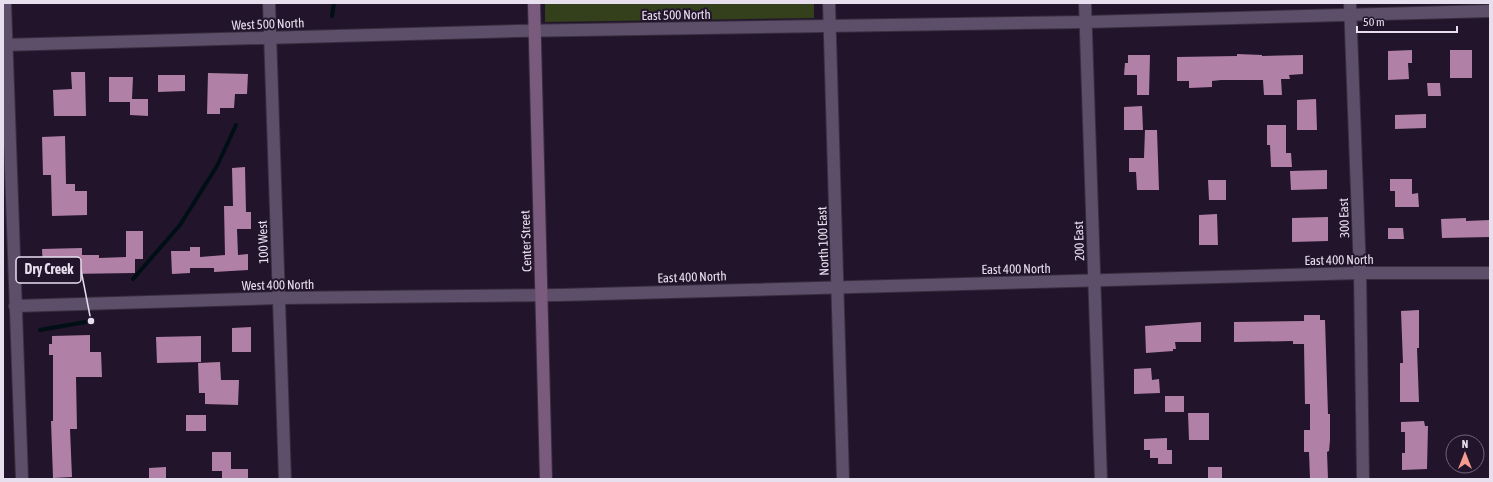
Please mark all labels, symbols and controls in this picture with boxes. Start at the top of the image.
street label: East 500 North [641,7,711,23]
scale bar [1357,8,1457,34]
street label: West 500 North [231,15,305,33]
text: 50 m [1363,15,1385,29]
street label: 300 East [1336,197,1352,238]
street label: North 100 East [814,206,832,276]
street label: Center Street [517,210,535,272]
street label: 100 West [255,220,271,264]
street label: 200 East [1071,220,1087,261]
street label: East 400 North [1304,252,1374,268]
callout: Dry Creek [16,257,81,283]
text: Dry Creek [25,261,74,277]
street label: East 400 North [981,261,1051,277]
street label: East 400 North [657,268,727,286]
street label: West 400 North [242,277,314,293]
north arrow [1445,434,1485,474]
text: N [1462,438,1468,450]

